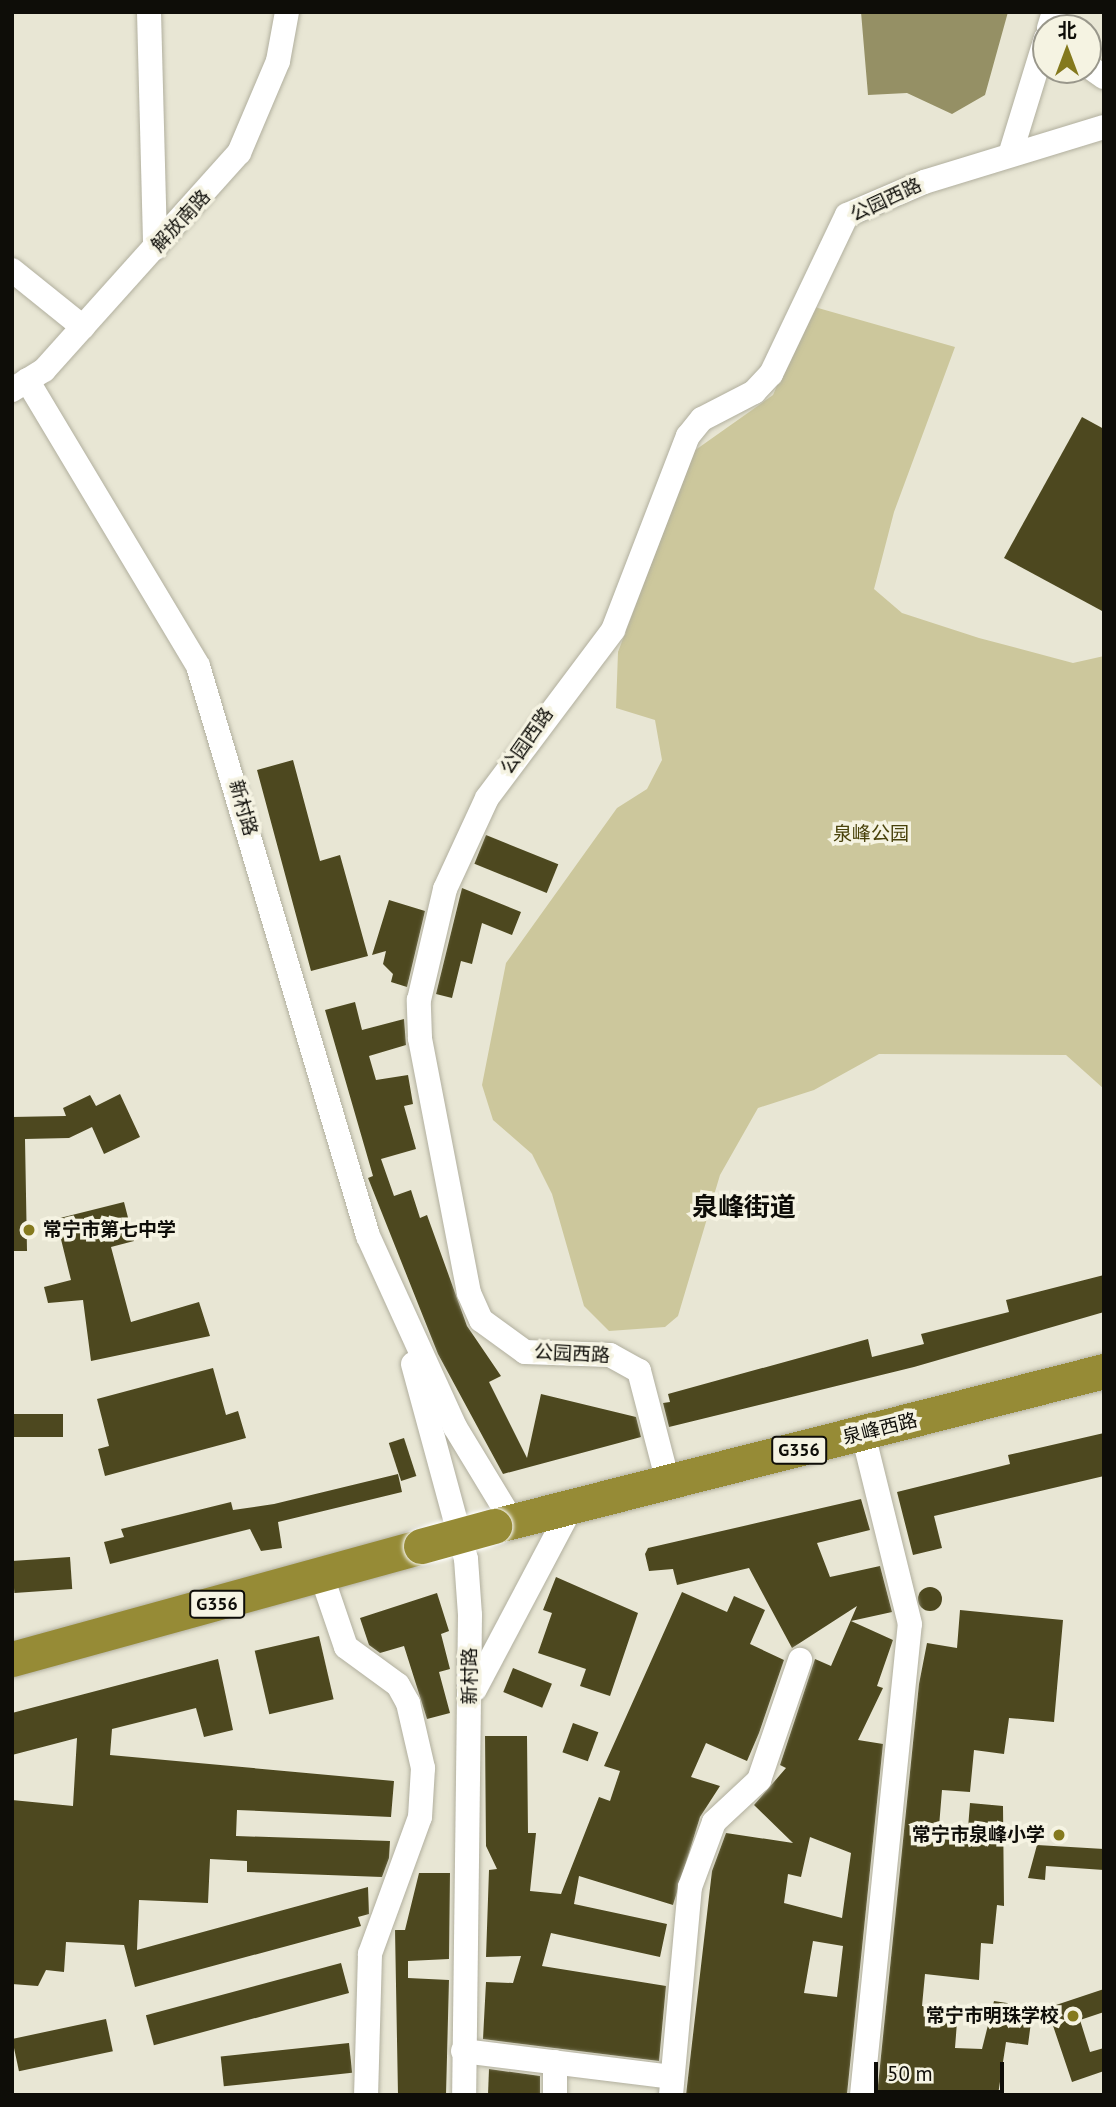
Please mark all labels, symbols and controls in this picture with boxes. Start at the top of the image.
north arrow [1032,14,1102,84]
text: 北 [1057,18,1077,42]
street label: 公园西路 [847,174,925,226]
street label: 解放南路 [147,185,215,257]
street label: 公园西路 [496,703,558,779]
street label: 新村路 [224,777,262,839]
park label: 泉峰公园 [833,823,909,845]
district label: 泉峰街道 [692,1191,796,1223]
place label: 常宁市第七中学 [43,1219,176,1241]
marker: 常宁市第七中学 [21,1222,37,1238]
street label: 公园西路 [533,1341,611,1367]
street label: 泉峰西路 [840,1409,920,1449]
road number: G356 [771,1436,827,1464]
road number: G356 [189,1590,245,1618]
street label: 新村路 [459,1648,481,1704]
place label: 常宁市泉峰小学 [912,1824,1045,1846]
marker: 常宁市泉峰小学 [1051,1827,1067,1843]
place label: 常宁市明珠学校 [926,2005,1059,2027]
marker: 常宁市明珠学校 [1065,2008,1081,2024]
scale bar [878,2048,1007,2092]
text: 50 m [887,2060,933,2087]

